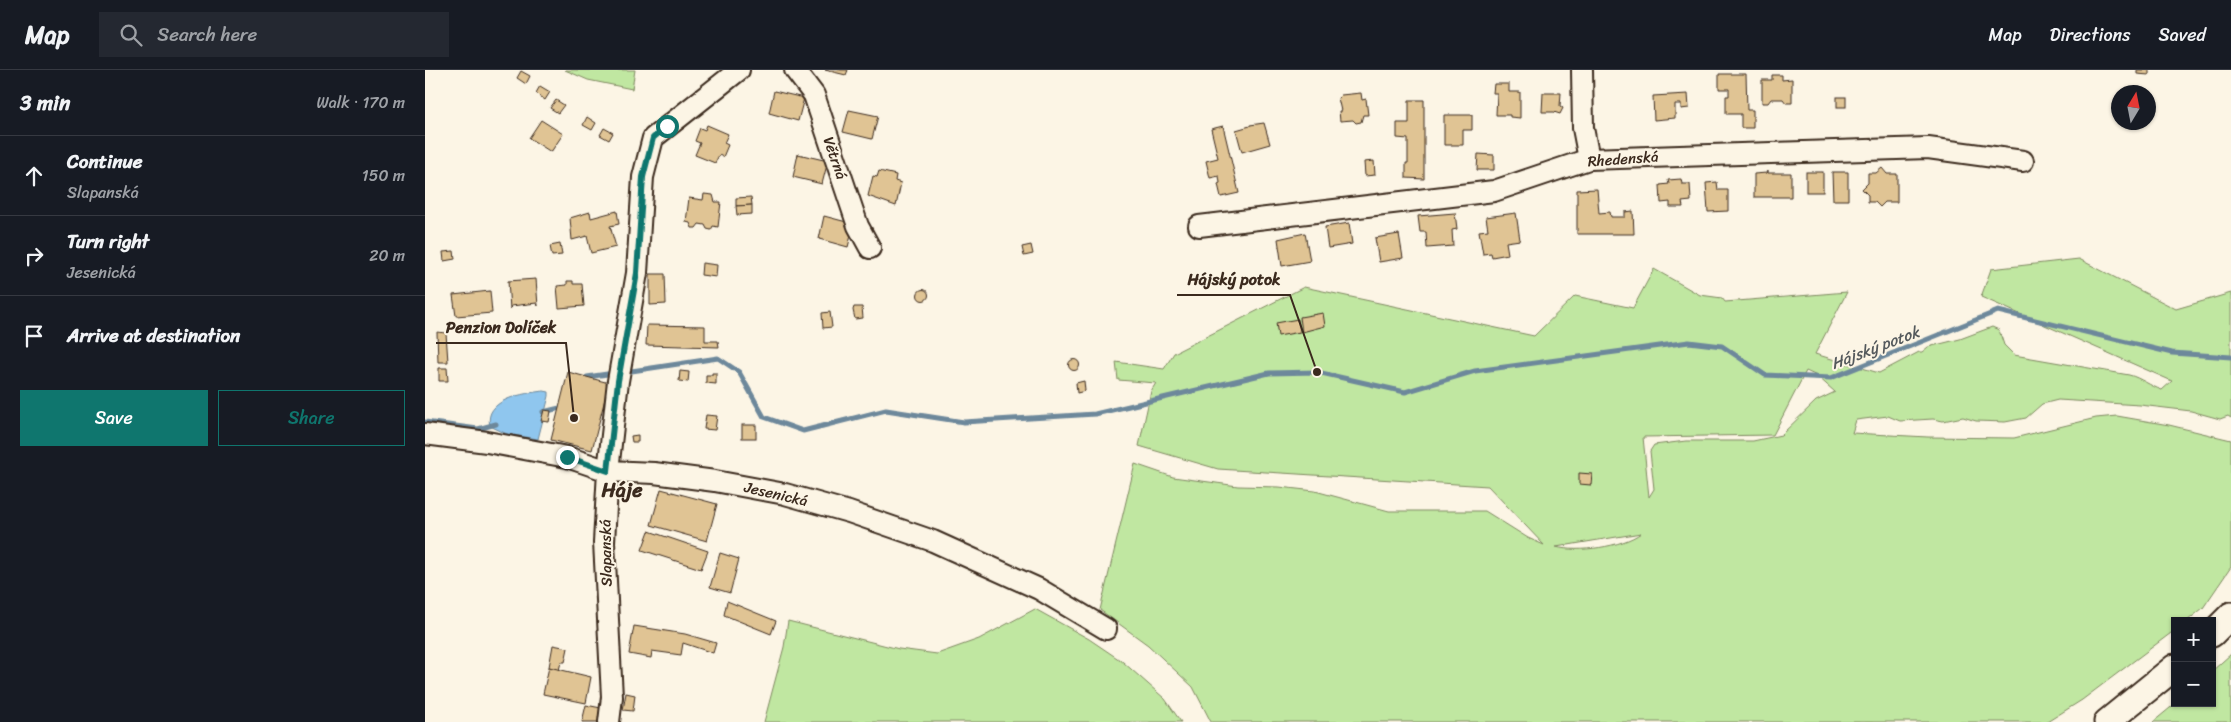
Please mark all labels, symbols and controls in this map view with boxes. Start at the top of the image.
search box [99,12,449,57]
text: Map [25,14,69,56]
text: Search here [157,18,257,51]
text: Map [1989,19,2022,51]
text: Directions [2050,19,2131,51]
text: Saved [2159,19,2206,51]
icon: search [117,21,145,49]
text: 3 min [20,84,70,122]
north arrow [2111,85,2156,130]
text: Walk · 170 m [316,88,405,117]
route start [656,115,679,138]
street label: Větrná [816,133,855,183]
street label: Rhedenská [1587,144,1660,174]
text: Continue [67,145,143,178]
text: 150 m [362,161,405,190]
icon: ahead [20,162,48,190]
text: Slapanská [67,178,139,207]
text: Turn right [67,225,149,258]
text: 20 m [369,241,405,270]
icon: right [20,242,48,270]
text: Jesenická [67,258,136,287]
callout: Hájský potok [1177,264,1290,295]
text: Hájský potok [1186,265,1281,294]
callout: Penzion Dolíček [436,312,566,343]
text: Penzion Dolíček [446,313,557,342]
water label: Hájský potok [1827,317,1925,378]
text: Arrive at destination [67,319,240,352]
icon: arrive [20,322,48,350]
button: Save [20,390,208,446]
button: Share [218,390,405,446]
route end [556,446,579,469]
district label: Háje [601,473,643,508]
street label: Jesenická [741,474,811,514]
street label: Slapanská [592,519,620,587]
map controls [2171,617,2216,707]
button: + [2171,617,2216,662]
button: − [2171,662,2216,707]

